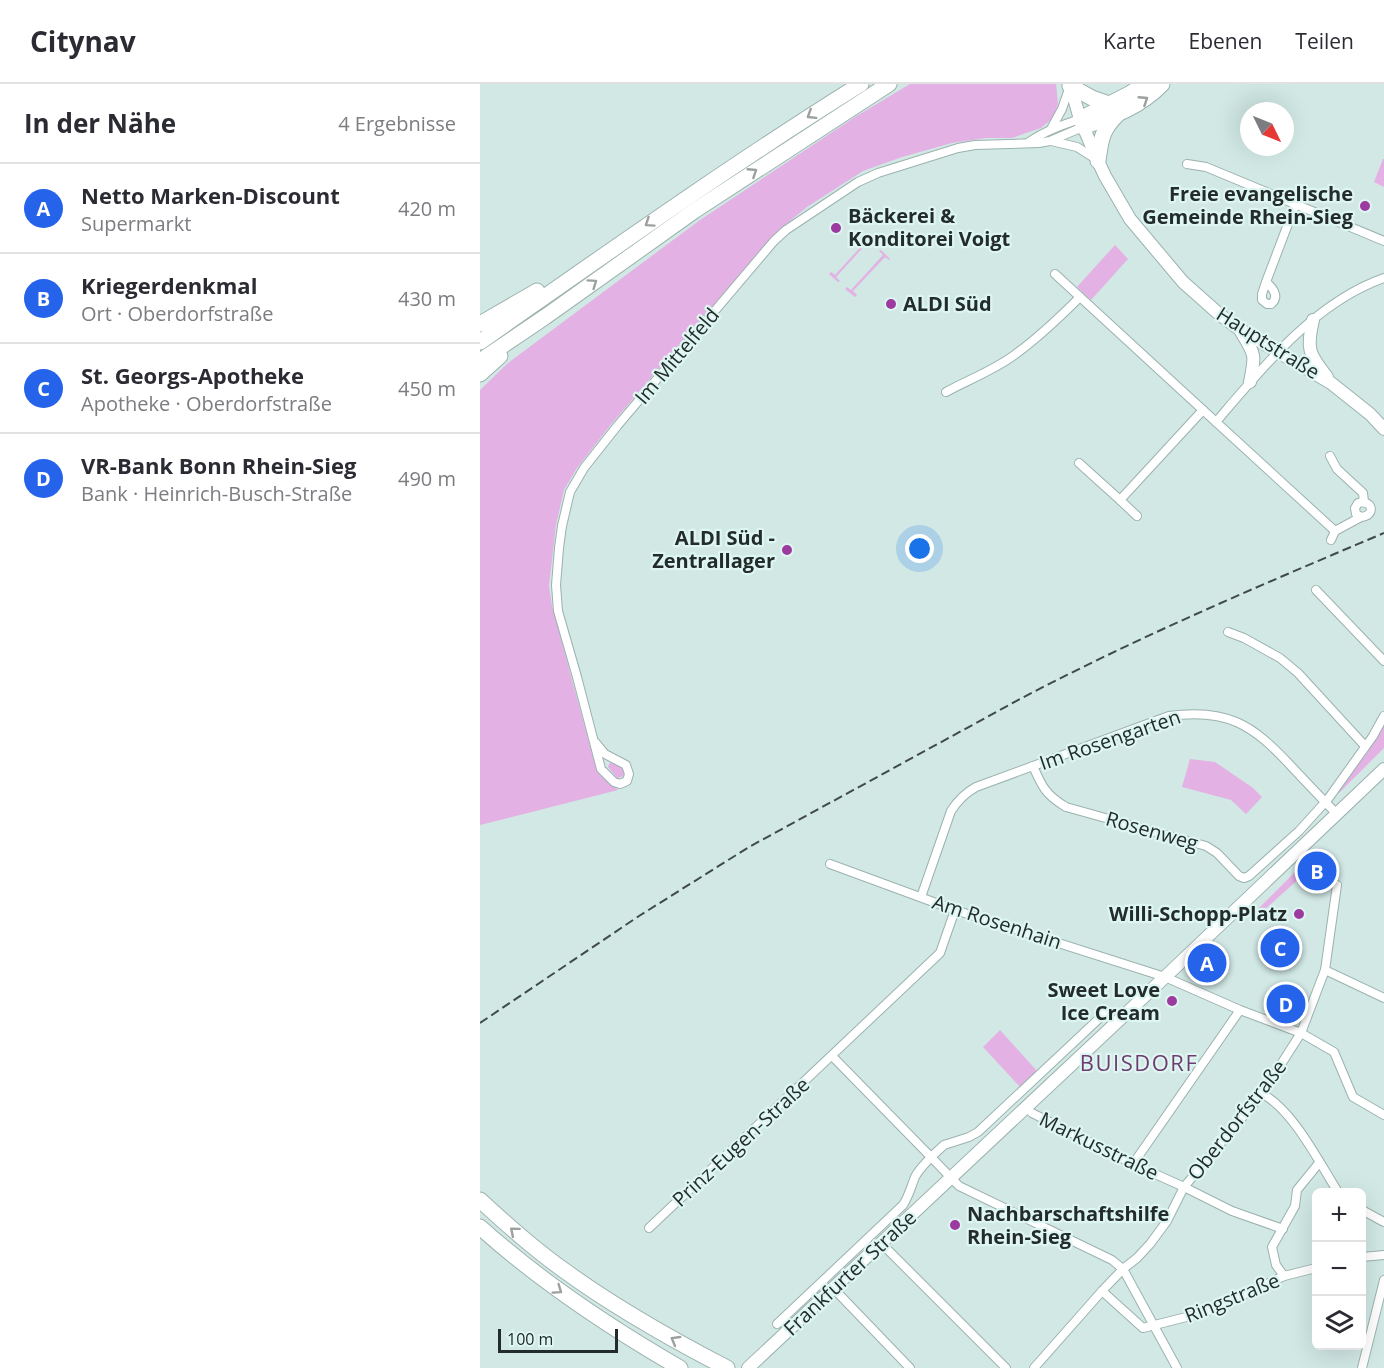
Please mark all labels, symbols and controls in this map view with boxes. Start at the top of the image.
text: Citynav [30,22,136,60]
text: Karte [1103,27,1156,55]
text: Ebenen [1189,27,1262,55]
text: Teilen [1295,27,1354,55]
one-way arrow [1137,96,1148,107]
north arrow [1240,102,1294,156]
text: In der Nähe [24,105,176,141]
one-way arrow [807,108,818,119]
text: 4 Ergebnisse [338,110,456,137]
one-way arrow [746,168,757,179]
text: Netto Marken-Discount [81,180,340,210]
place label: Freie evangelische Gemeinde Rhein-Sieg [1142,180,1354,230]
text: A [37,195,50,222]
text: 420 m [398,195,456,222]
marker: Freie evangelische Gemeinde Rhein-Sieg [1358,199,1372,213]
place label: Bäckerei & Konditorei Voigt [848,202,1011,252]
text: Supermarkt [81,210,191,237]
one-way arrow [645,216,656,227]
marker: Bäckerei & Konditorei Voigt [829,221,843,235]
text: Kriegerdenkmal [81,270,257,300]
one-way arrow [586,279,597,290]
text: B [37,285,50,312]
text: 430 m [398,285,456,312]
place label: ALDI Süd [903,290,992,317]
marker: ALDI Süd [884,297,898,311]
text: Ort · Oberdorfstraße [81,300,274,327]
street label: Hauptstraße [1211,300,1325,385]
street label: Im Mittelfeld [628,302,725,410]
text: St. Georgs-Apotheke [81,360,304,390]
text: C [37,375,50,402]
text: 450 m [398,375,456,402]
text: Apotheke · Oberdorfstraße [81,390,332,417]
text: VR-Bank Bonn Rhein-Sieg [81,450,356,480]
text: D [36,465,51,492]
text: 490 m [398,465,456,492]
text: Bank · Heinrich-Busch-Straße [81,480,352,507]
place label: ALDI Süd - Zentrallager [652,524,775,574]
your location [905,534,934,563]
marker: ALDI Süd - Zentrallager [780,543,794,557]
street label: Im Rosengarten [1036,703,1184,776]
street label: Rosenweg [1103,804,1202,857]
pin: B [1298,848,1336,894]
street label: Am Rosenhain [929,888,1065,955]
place label: Willi-Schopp-Platz [1109,900,1287,927]
marker: Willi-Schopp-Platz [1292,907,1306,921]
pin: C [1260,926,1300,970]
pin: A [1188,940,1226,986]
place label: Sweet Love Ice Cream [1047,976,1160,1026]
pin: D [1266,982,1306,1026]
marker: Sweet Love Ice Cream [1165,994,1179,1008]
district label: BUISDORF [1080,1047,1198,1077]
street label: Oberdorfstraße [1181,1054,1292,1186]
street label: Prinz-Eugen-Straße [666,1071,815,1212]
street label: Markusstraße [1035,1105,1163,1186]
map controls [1312,1188,1366,1350]
button: + [1312,1188,1366,1242]
place label: Nachbarschaftshilfe Rhein-Sieg [967,1200,1169,1250]
street label: Frankfurter Straße [777,1204,922,1341]
marker: Nachbarschaftshilfe Rhein-Sieg [948,1218,962,1232]
one-way arrow [510,1227,521,1238]
button: − [1312,1242,1366,1296]
street label: Ringstraße [1180,1266,1283,1329]
one-way arrow [551,1283,562,1294]
button: layers [1312,1296,1366,1350]
scale bar [498,1326,618,1354]
text: 100 m [507,1328,553,1350]
one-way arrow [671,1336,681,1347]

